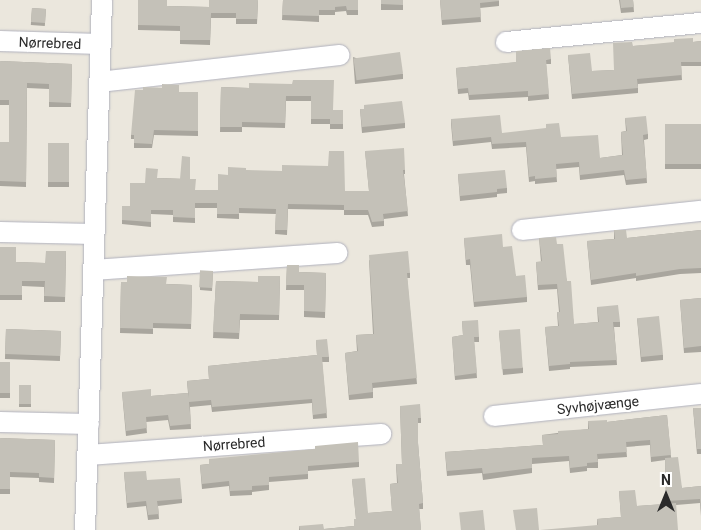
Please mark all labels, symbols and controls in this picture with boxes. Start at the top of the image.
street label: Nørrebred [18,34,82,52]
street label: Syvhøjvænge [556,392,640,418]
street label: Nørrebred [202,433,266,455]
north arrow [641,470,691,520]
text: N [661,472,671,488]

